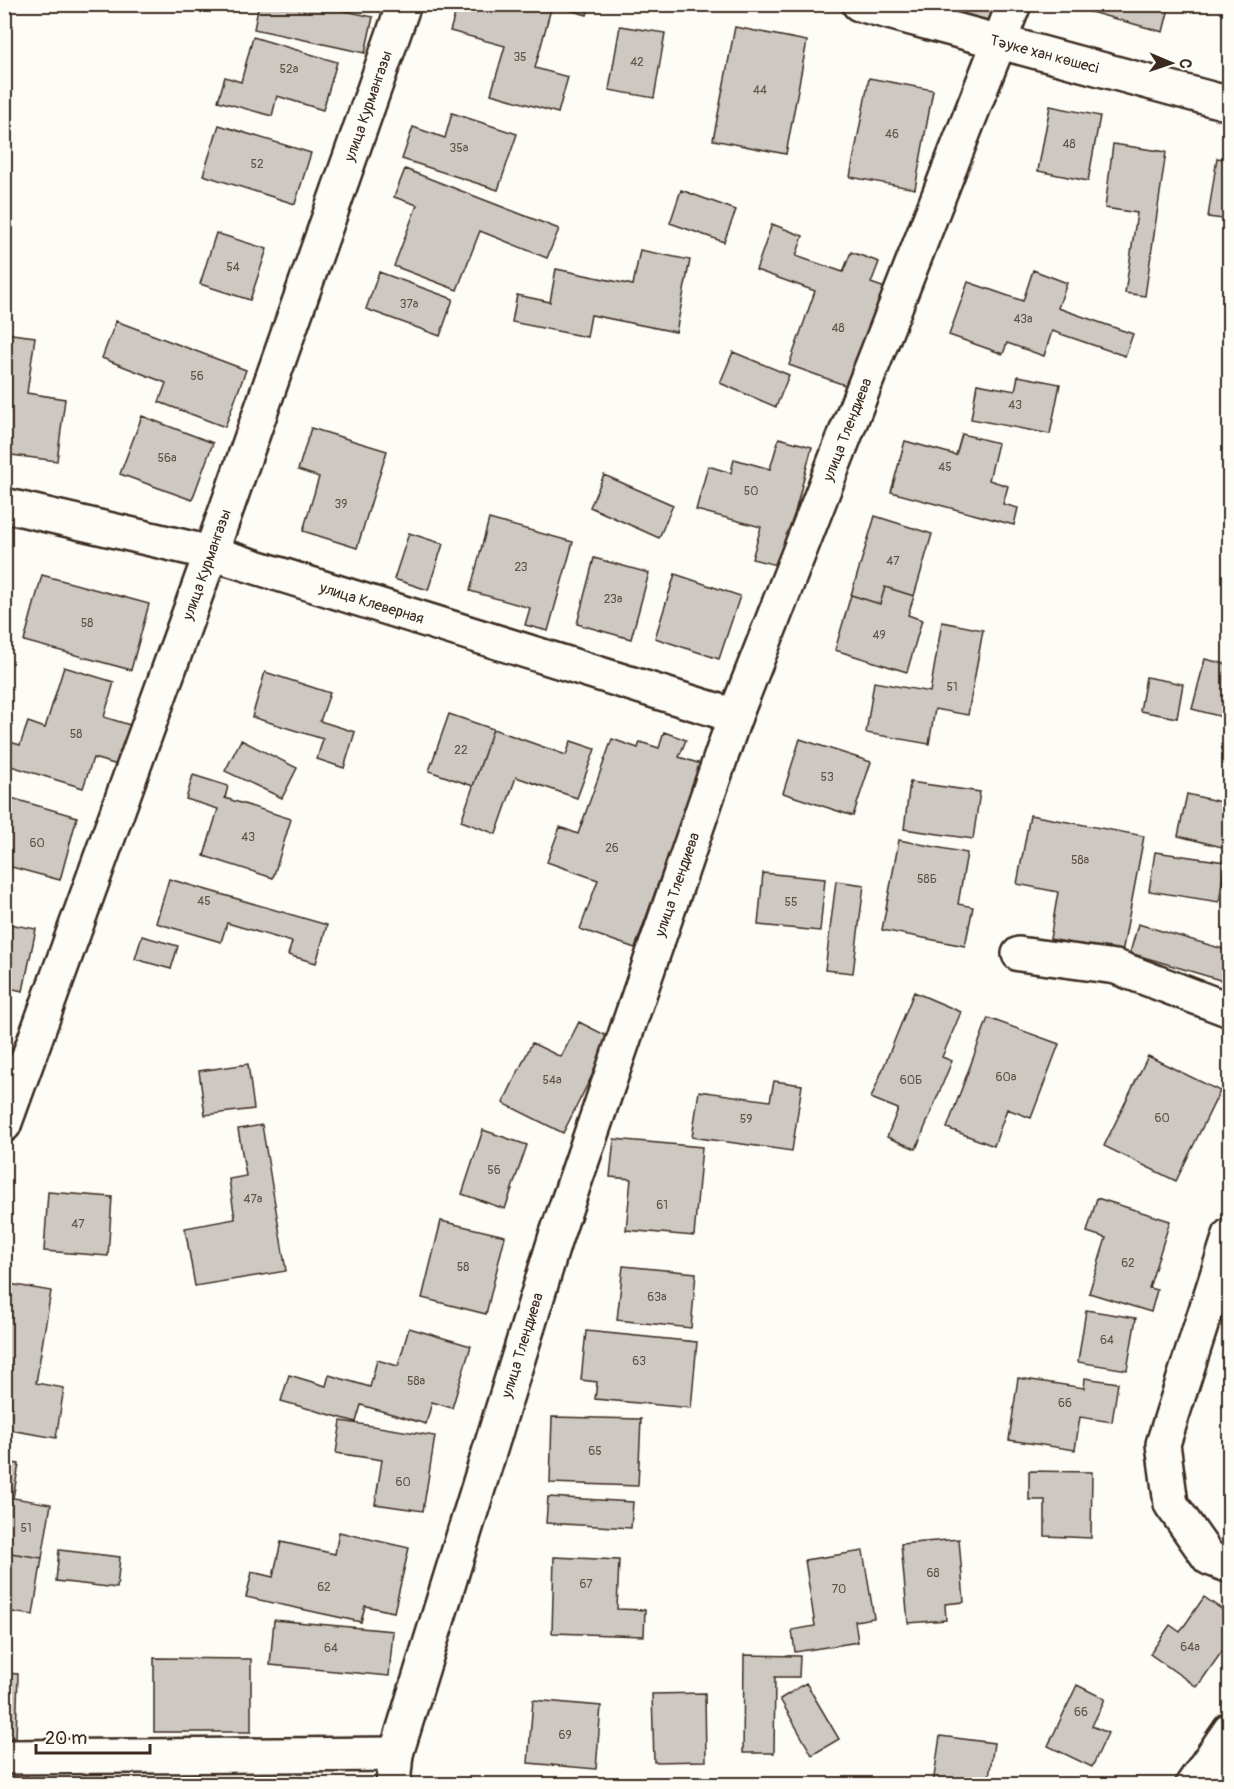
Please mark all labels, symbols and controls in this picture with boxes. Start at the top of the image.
street label: Тәуке хан көшесі [988,31,1101,78]
north arrow [1141,33,1201,93]
street label: улица Курмангазы [340,48,397,165]
house number: 35 [513,50,527,65]
house number: 42 [630,55,644,70]
text: С [1175,58,1195,69]
house number: 52а [280,62,299,77]
house number: 44 [753,83,767,98]
house number: 46 [885,127,899,142]
house number: 48 [1062,137,1076,152]
house number: 35а [450,141,469,156]
house number: 52 [250,157,264,172]
house number: 54 [226,260,240,275]
house number: 37а [400,297,419,312]
house number: 43а [1013,312,1033,327]
house number: 48 [831,321,845,336]
house number: 56 [190,369,204,384]
street label: улица Тлендиева [819,375,877,485]
house number: 43 [1008,398,1022,413]
house number: 56а [157,451,177,466]
house number: 45 [938,460,952,475]
house number: 50 [744,484,758,499]
house number: 39 [335,497,347,512]
street label: улица Курмангазы [178,507,236,624]
house number: 47 [886,554,900,569]
house number: 23 [514,560,528,575]
street label: улица Клеверная [316,578,426,629]
house number: 23а [604,592,623,607]
house number: 58 [81,616,93,631]
house number: 49 [872,628,886,643]
house number: 51 [946,680,958,695]
house number: 58 [70,727,82,742]
house number: 22 [454,743,468,758]
house number: 53 [820,770,834,785]
house number: 43 [241,830,255,845]
street label: улица Тлендиева [650,830,704,940]
house number: 60 [29,836,45,851]
house number: 26 [605,841,619,856]
house number: 58а [1071,853,1089,868]
house number: 58Б [917,872,937,887]
house number: 45 [197,894,211,909]
house number: 55 [784,895,798,910]
house number: 60а [996,1070,1017,1085]
house number: 54а [542,1073,562,1088]
house number: 60Б [900,1073,922,1088]
house number: 60 [1154,1111,1170,1126]
house number: 59 [740,1112,752,1127]
house number: 56 [487,1163,501,1178]
house number: 47а [244,1192,263,1207]
house number: 61 [656,1198,668,1213]
house number: 47 [71,1217,85,1232]
house number: 62 [1121,1256,1135,1271]
house number: 58 [457,1260,469,1275]
street label: улица Тлендиева [497,1290,548,1401]
house number: 63а [647,1290,667,1305]
house number: 64 [1100,1333,1114,1348]
house number: 63 [632,1354,646,1369]
house number: 58а [407,1374,425,1389]
house number: 66 [1058,1396,1072,1411]
house number: 65 [588,1444,602,1459]
house number: 60 [395,1475,411,1490]
house number: 51 [20,1521,32,1536]
house number: 68 [926,1566,940,1581]
house number: 67 [579,1577,593,1592]
house number: 62 [317,1580,331,1595]
house number: 70 [832,1582,846,1597]
house number: 64а [1180,1640,1200,1655]
house number: 64 [324,1641,338,1656]
house number: 66 [1074,1705,1088,1720]
scale bar [36,1717,150,1755]
text: 20 m [45,1727,87,1750]
house number: 69 [558,1728,572,1743]

